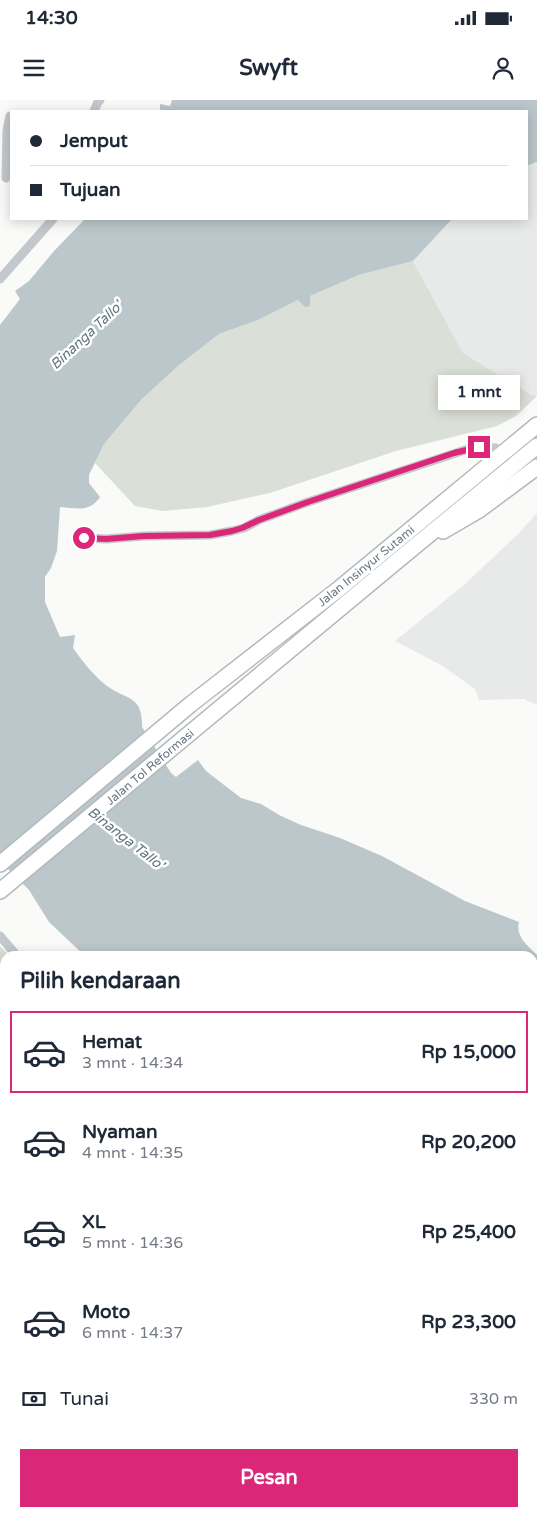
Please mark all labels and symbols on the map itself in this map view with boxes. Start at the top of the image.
water label: Binanga Tallo' [47,296,127,373]
callout: 1 mnt [438,374,520,410]
route end [468,436,490,458]
street label: Jalan Insinyur Sutami [315,523,417,609]
route start [73,527,95,549]
street label: Jalan Tol Reformasi [103,726,197,808]
water label: Binanga Tallo' [84,803,169,875]

